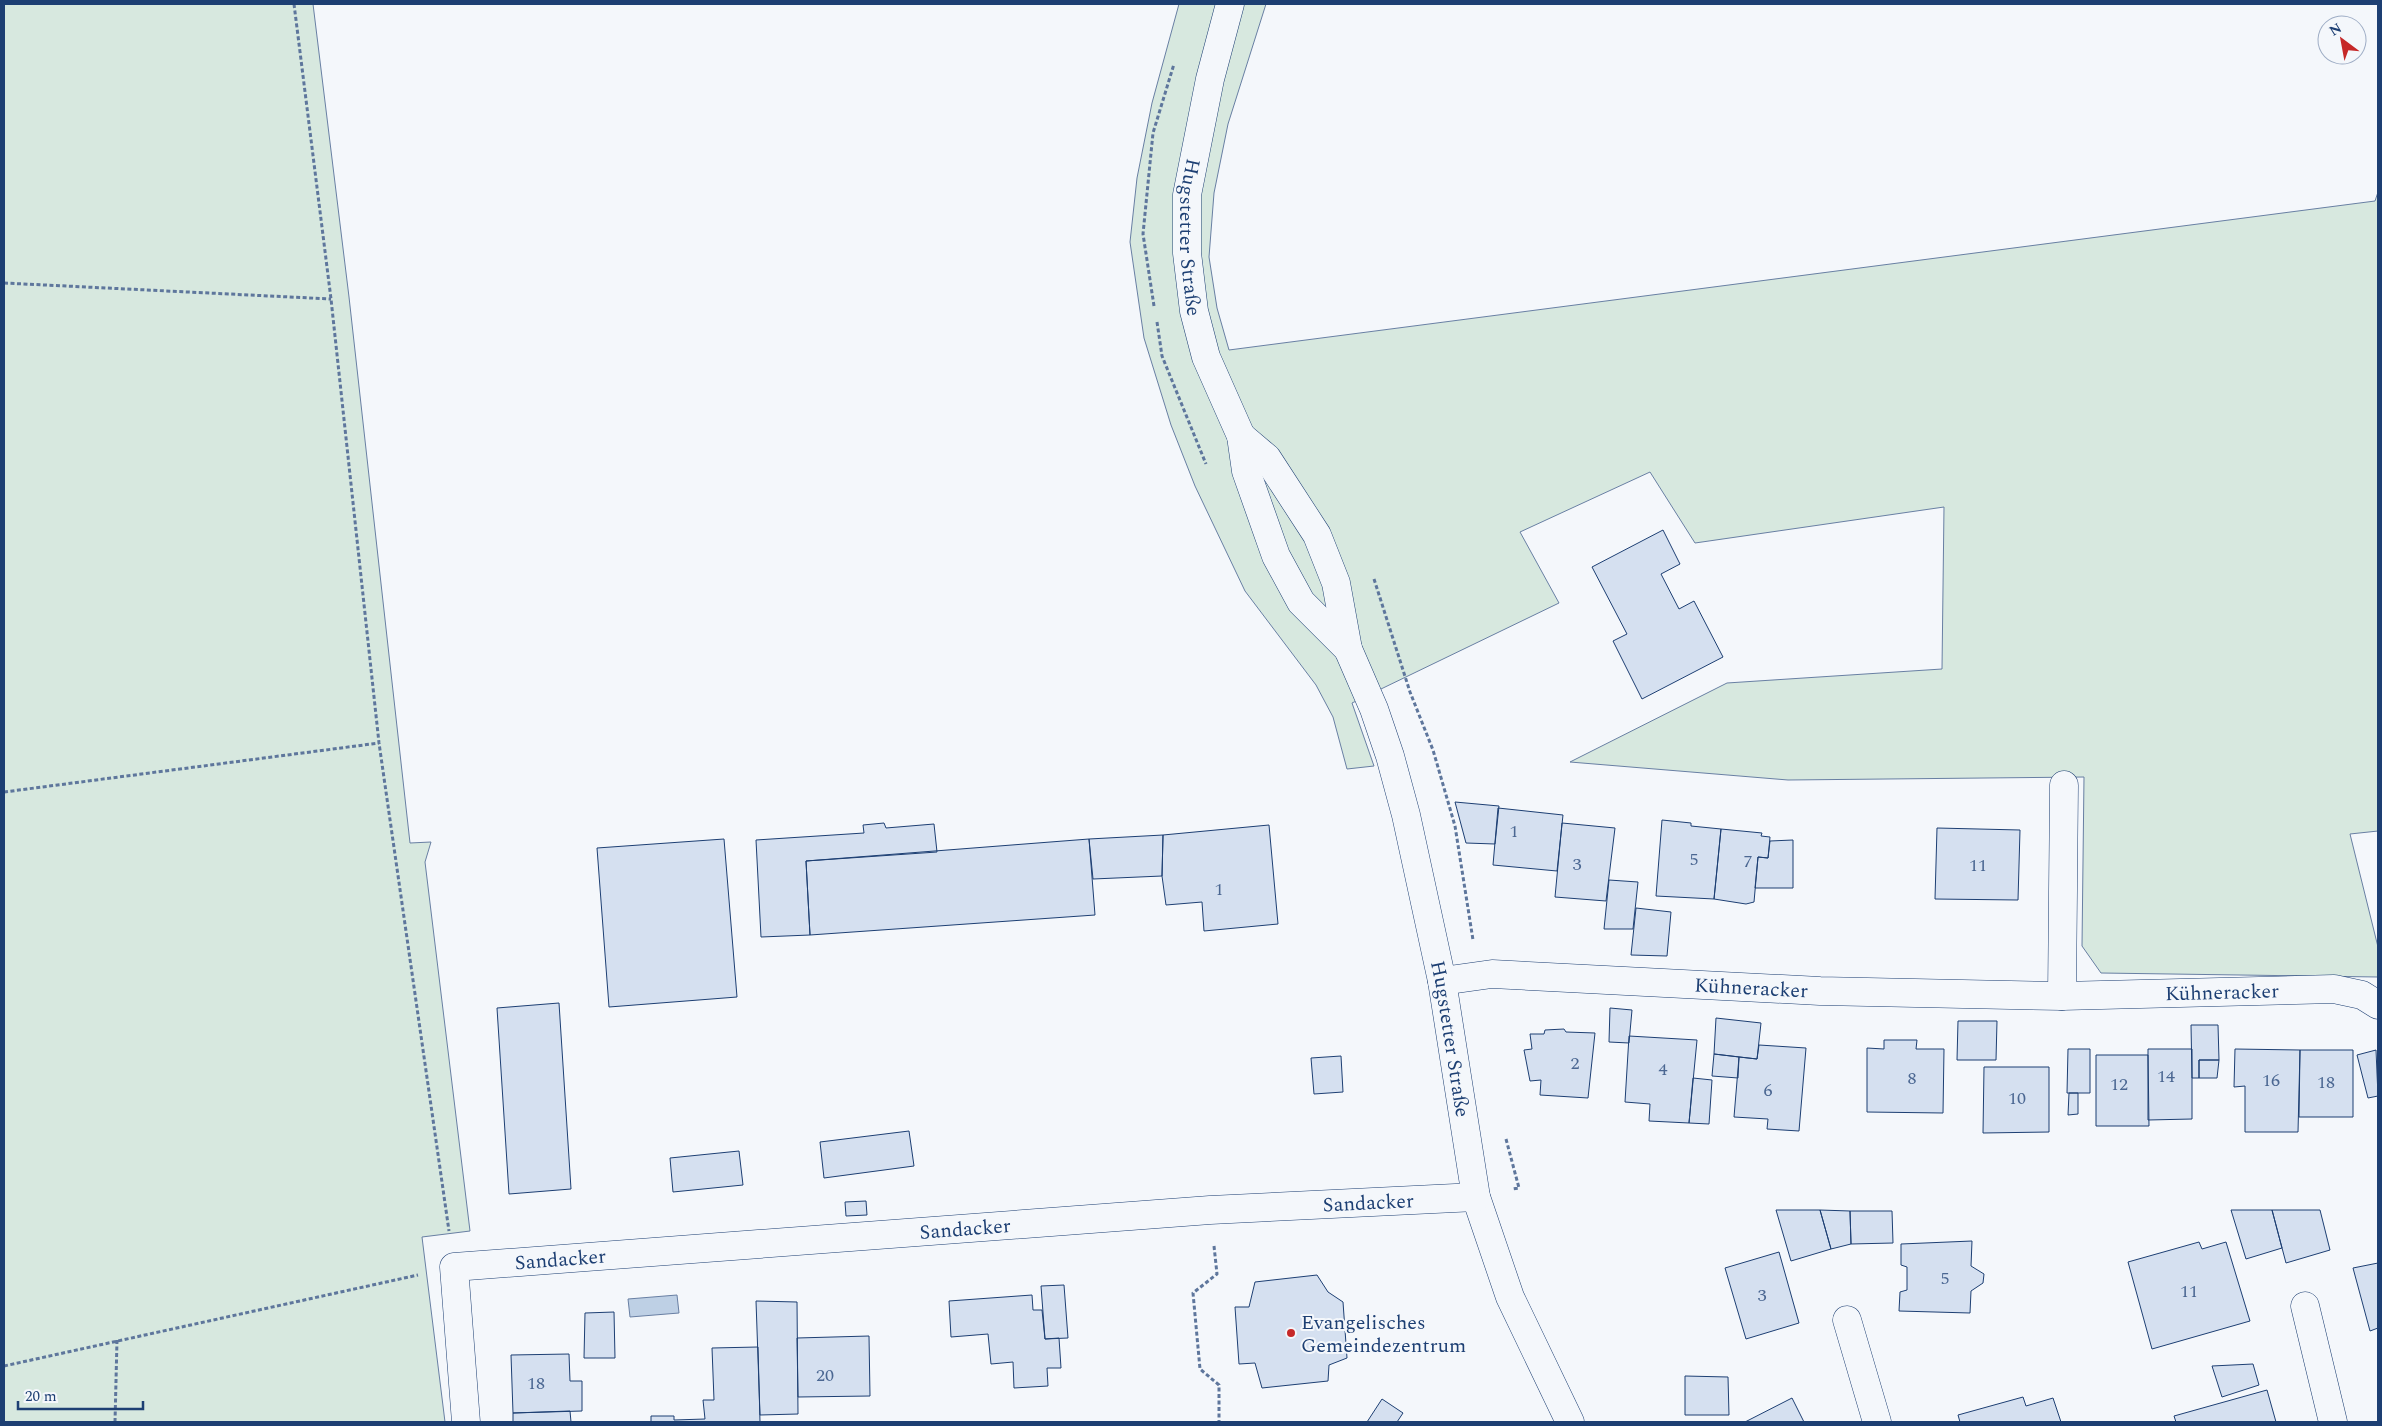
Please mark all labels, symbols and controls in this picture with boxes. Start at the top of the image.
north arrow [2317,15,2367,65]
text: N [2325,17,2346,41]
street label: Hugstetter Straße [1171,156,1208,318]
house number: 1 [1510,818,1519,845]
house number: 5 [1690,846,1699,873]
house number: 7 [1744,848,1753,875]
house number: 3 [1573,851,1582,878]
house number: 11 [1969,852,1987,879]
house number: 1 [1215,876,1224,903]
street label: Hugstetter Straße [1422,958,1477,1119]
street label: Kühneracker [1693,971,1809,1006]
street label: Kühneracker [2165,976,2279,1009]
house number: 2 [1571,1050,1580,1077]
house number: 4 [1659,1056,1668,1083]
house number: 14 [2157,1063,2175,1090]
house number: 8 [1908,1065,1917,1092]
house number: 16 [2262,1067,2280,1094]
house number: 18 [2317,1069,2335,1096]
house number: 12 [2110,1071,2128,1098]
house number: 6 [1764,1077,1773,1104]
house number: 10 [2008,1085,2026,1112]
street label: Sandacker [1322,1186,1415,1220]
street label: Sandacker [918,1211,1012,1248]
street label: Sandacker [514,1242,607,1278]
house number: 5 [1941,1265,1950,1292]
house number: 11 [2180,1278,2198,1305]
house number: 3 [1758,1282,1767,1309]
place label: Evangelisches Gemeindezentrum [1301,1308,1466,1361]
marker: Evangelisches Gemeindezentrum [1285,1327,1297,1339]
house number: 20 [816,1362,834,1389]
house number: 18 [527,1370,545,1397]
scale bar [18,1378,142,1410]
text: 20 m [25,1385,57,1408]

